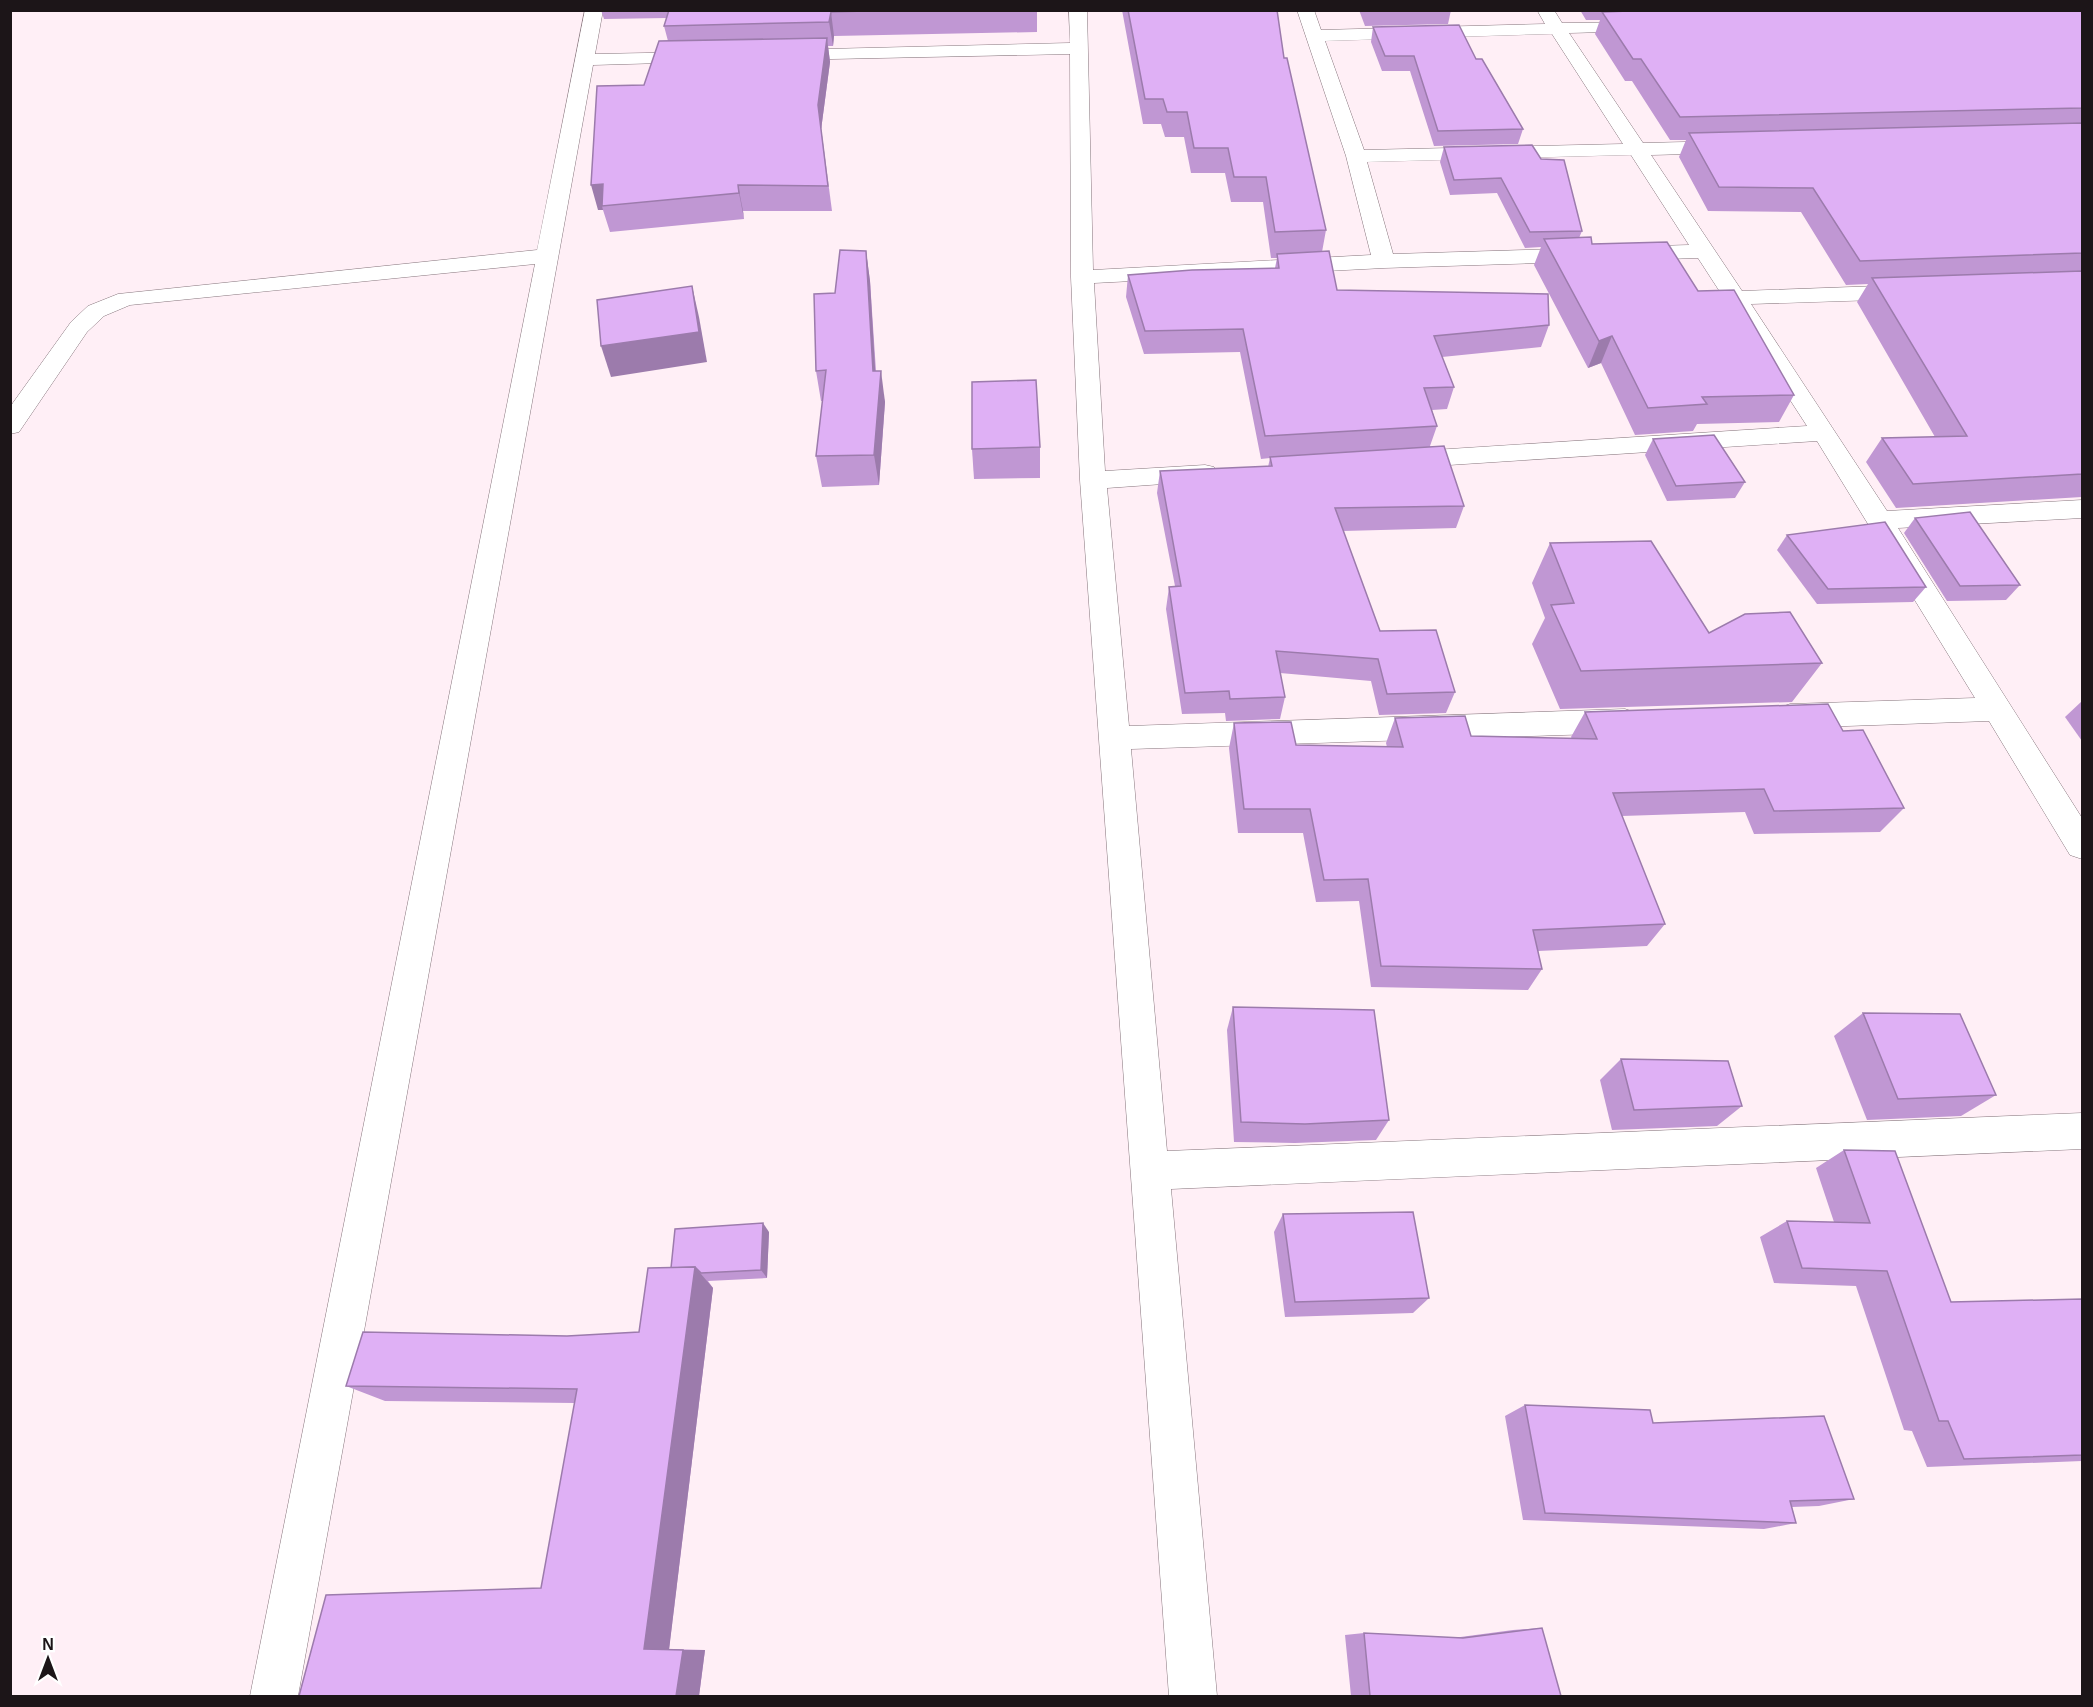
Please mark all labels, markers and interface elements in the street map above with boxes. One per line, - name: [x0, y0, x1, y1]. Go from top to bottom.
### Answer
- north arrow: [18, 1629, 78, 1689]
- text: N: [42, 1636, 54, 1653]

